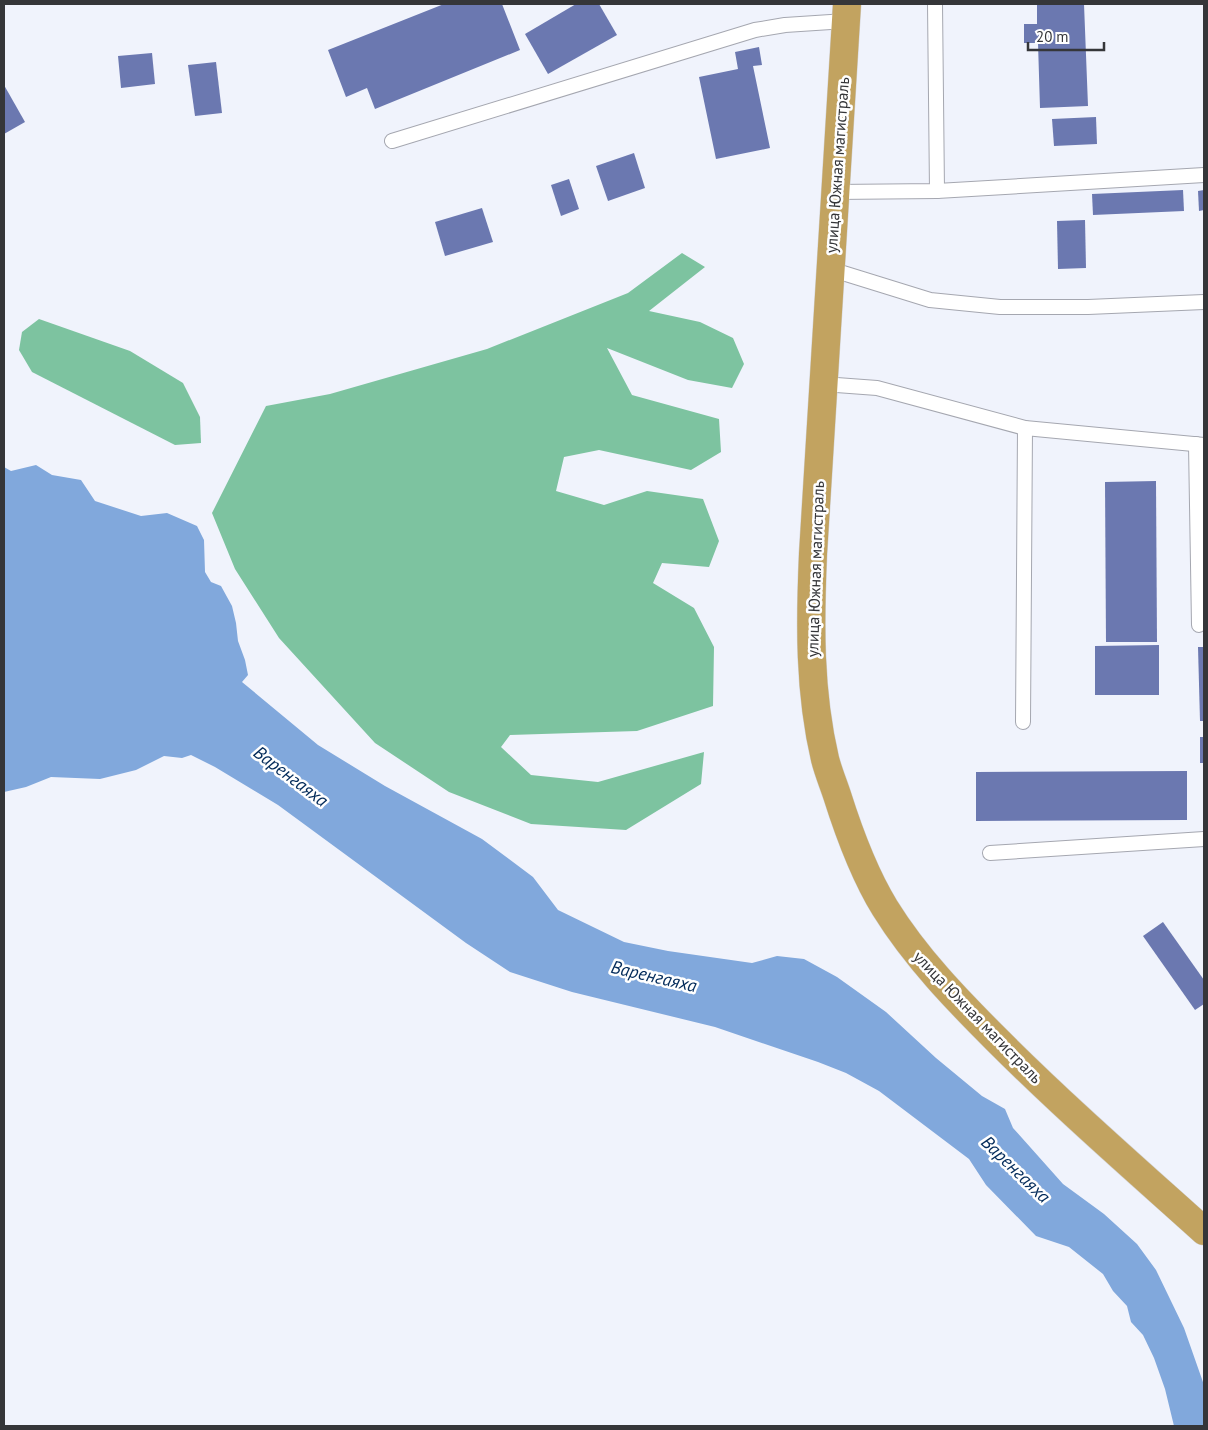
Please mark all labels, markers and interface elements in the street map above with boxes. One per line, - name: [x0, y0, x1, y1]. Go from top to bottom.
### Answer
- scale bar: [1028, 20, 1104, 52]
- text: 20 m: [1036, 27, 1069, 46]
- street label: улица Южная магистраль: [821, 76, 853, 254]
- street label: улица Южная магистраль: [802, 480, 828, 658]
- water label: Варенгаяха: [249, 741, 333, 812]
- street label: улица Южная магистраль: [909, 947, 1047, 1087]
- water label: Варенгаяха: [609, 955, 699, 997]
- water label: Варенгаяха: [977, 1130, 1056, 1208]

